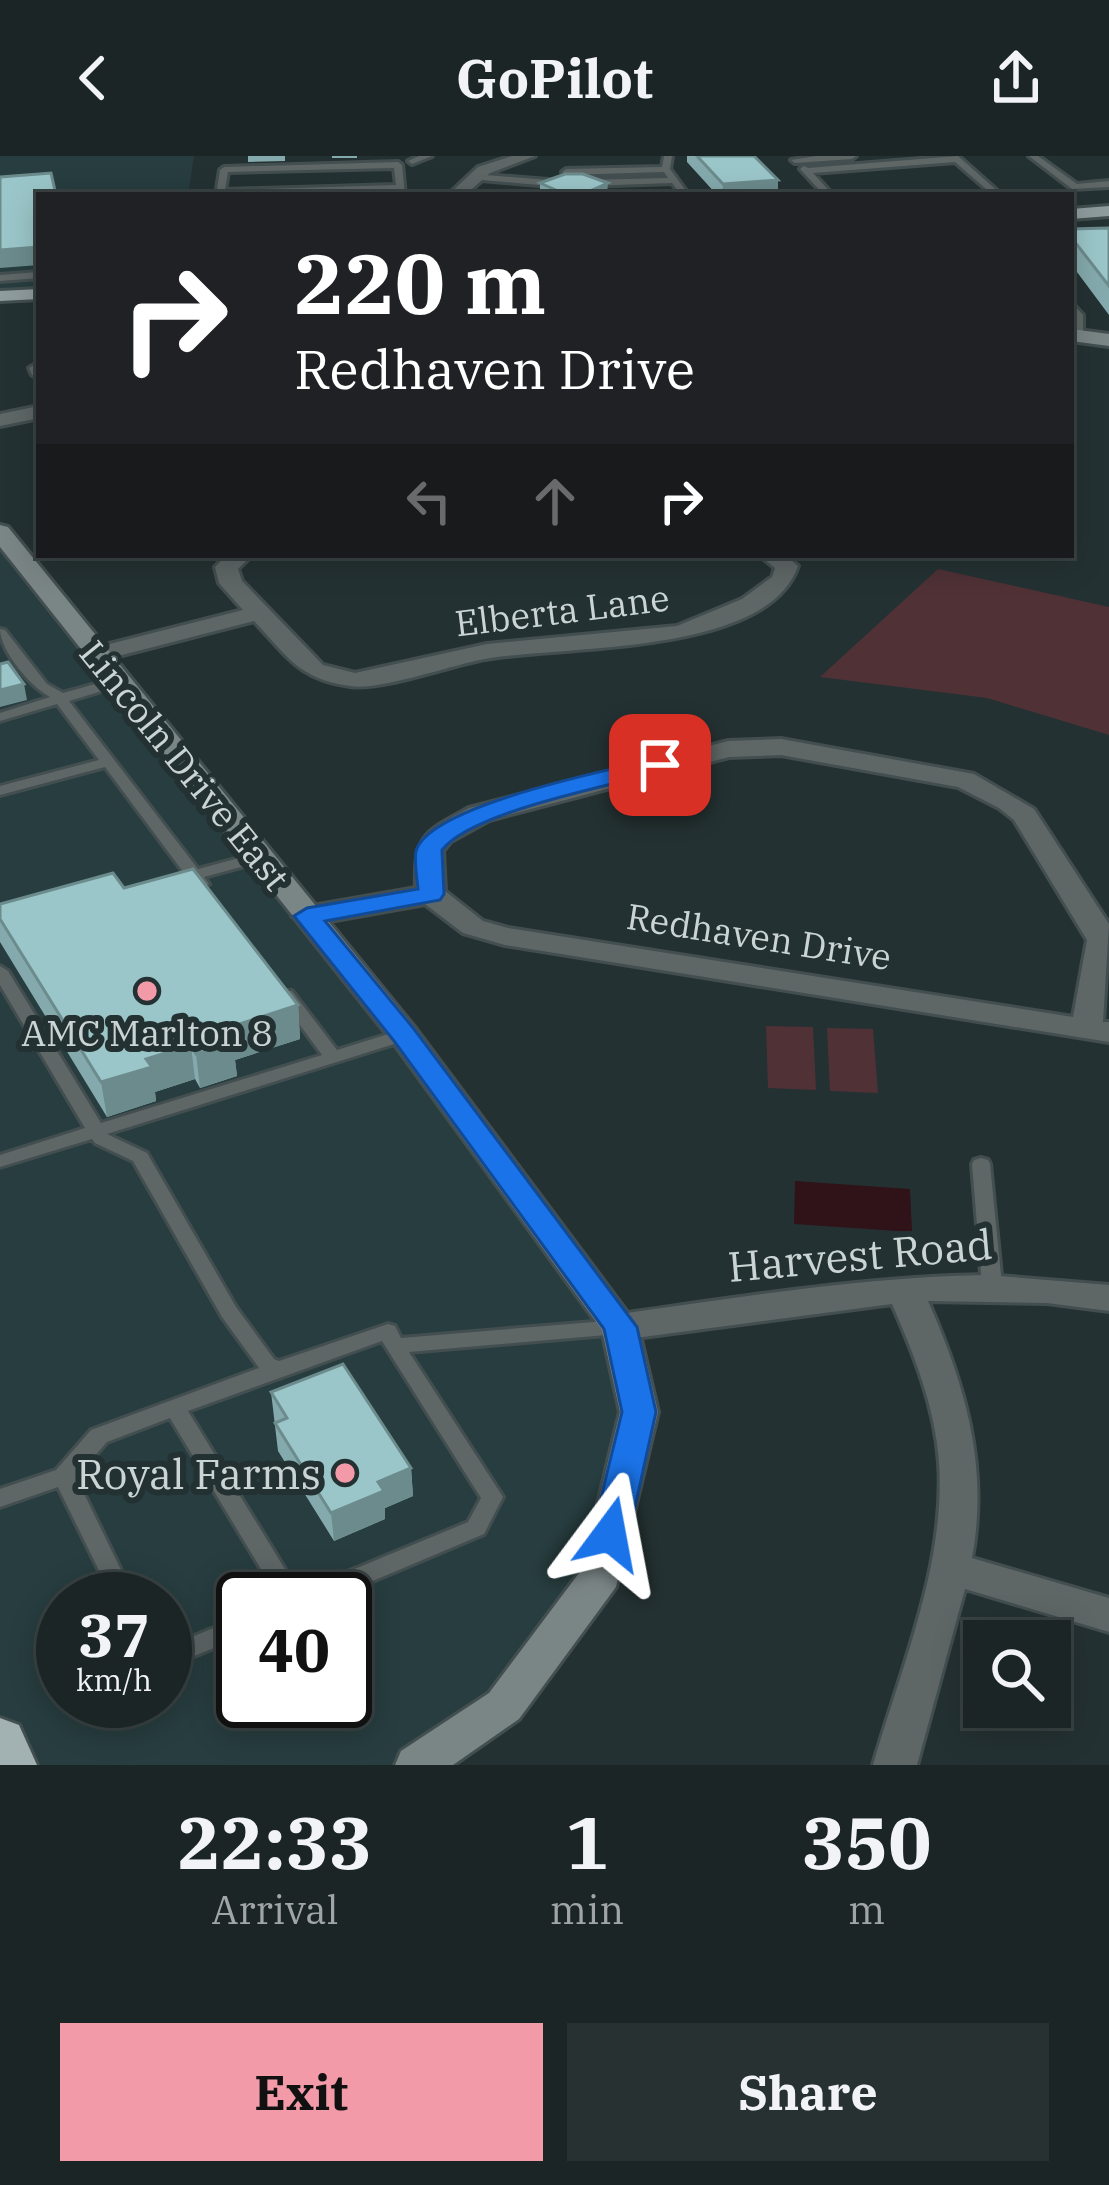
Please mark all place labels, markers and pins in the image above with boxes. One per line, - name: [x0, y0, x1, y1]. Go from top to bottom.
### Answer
- pin: [609, 714, 711, 816]
- marker: AMC Marlton 8: [134, 978, 160, 1004]
- place label: AMC Marlton 8: [21, 1009, 273, 1056]
- place label: Royal Farms: [76, 1446, 321, 1501]
- marker: Royal Farms: [332, 1460, 358, 1486]

